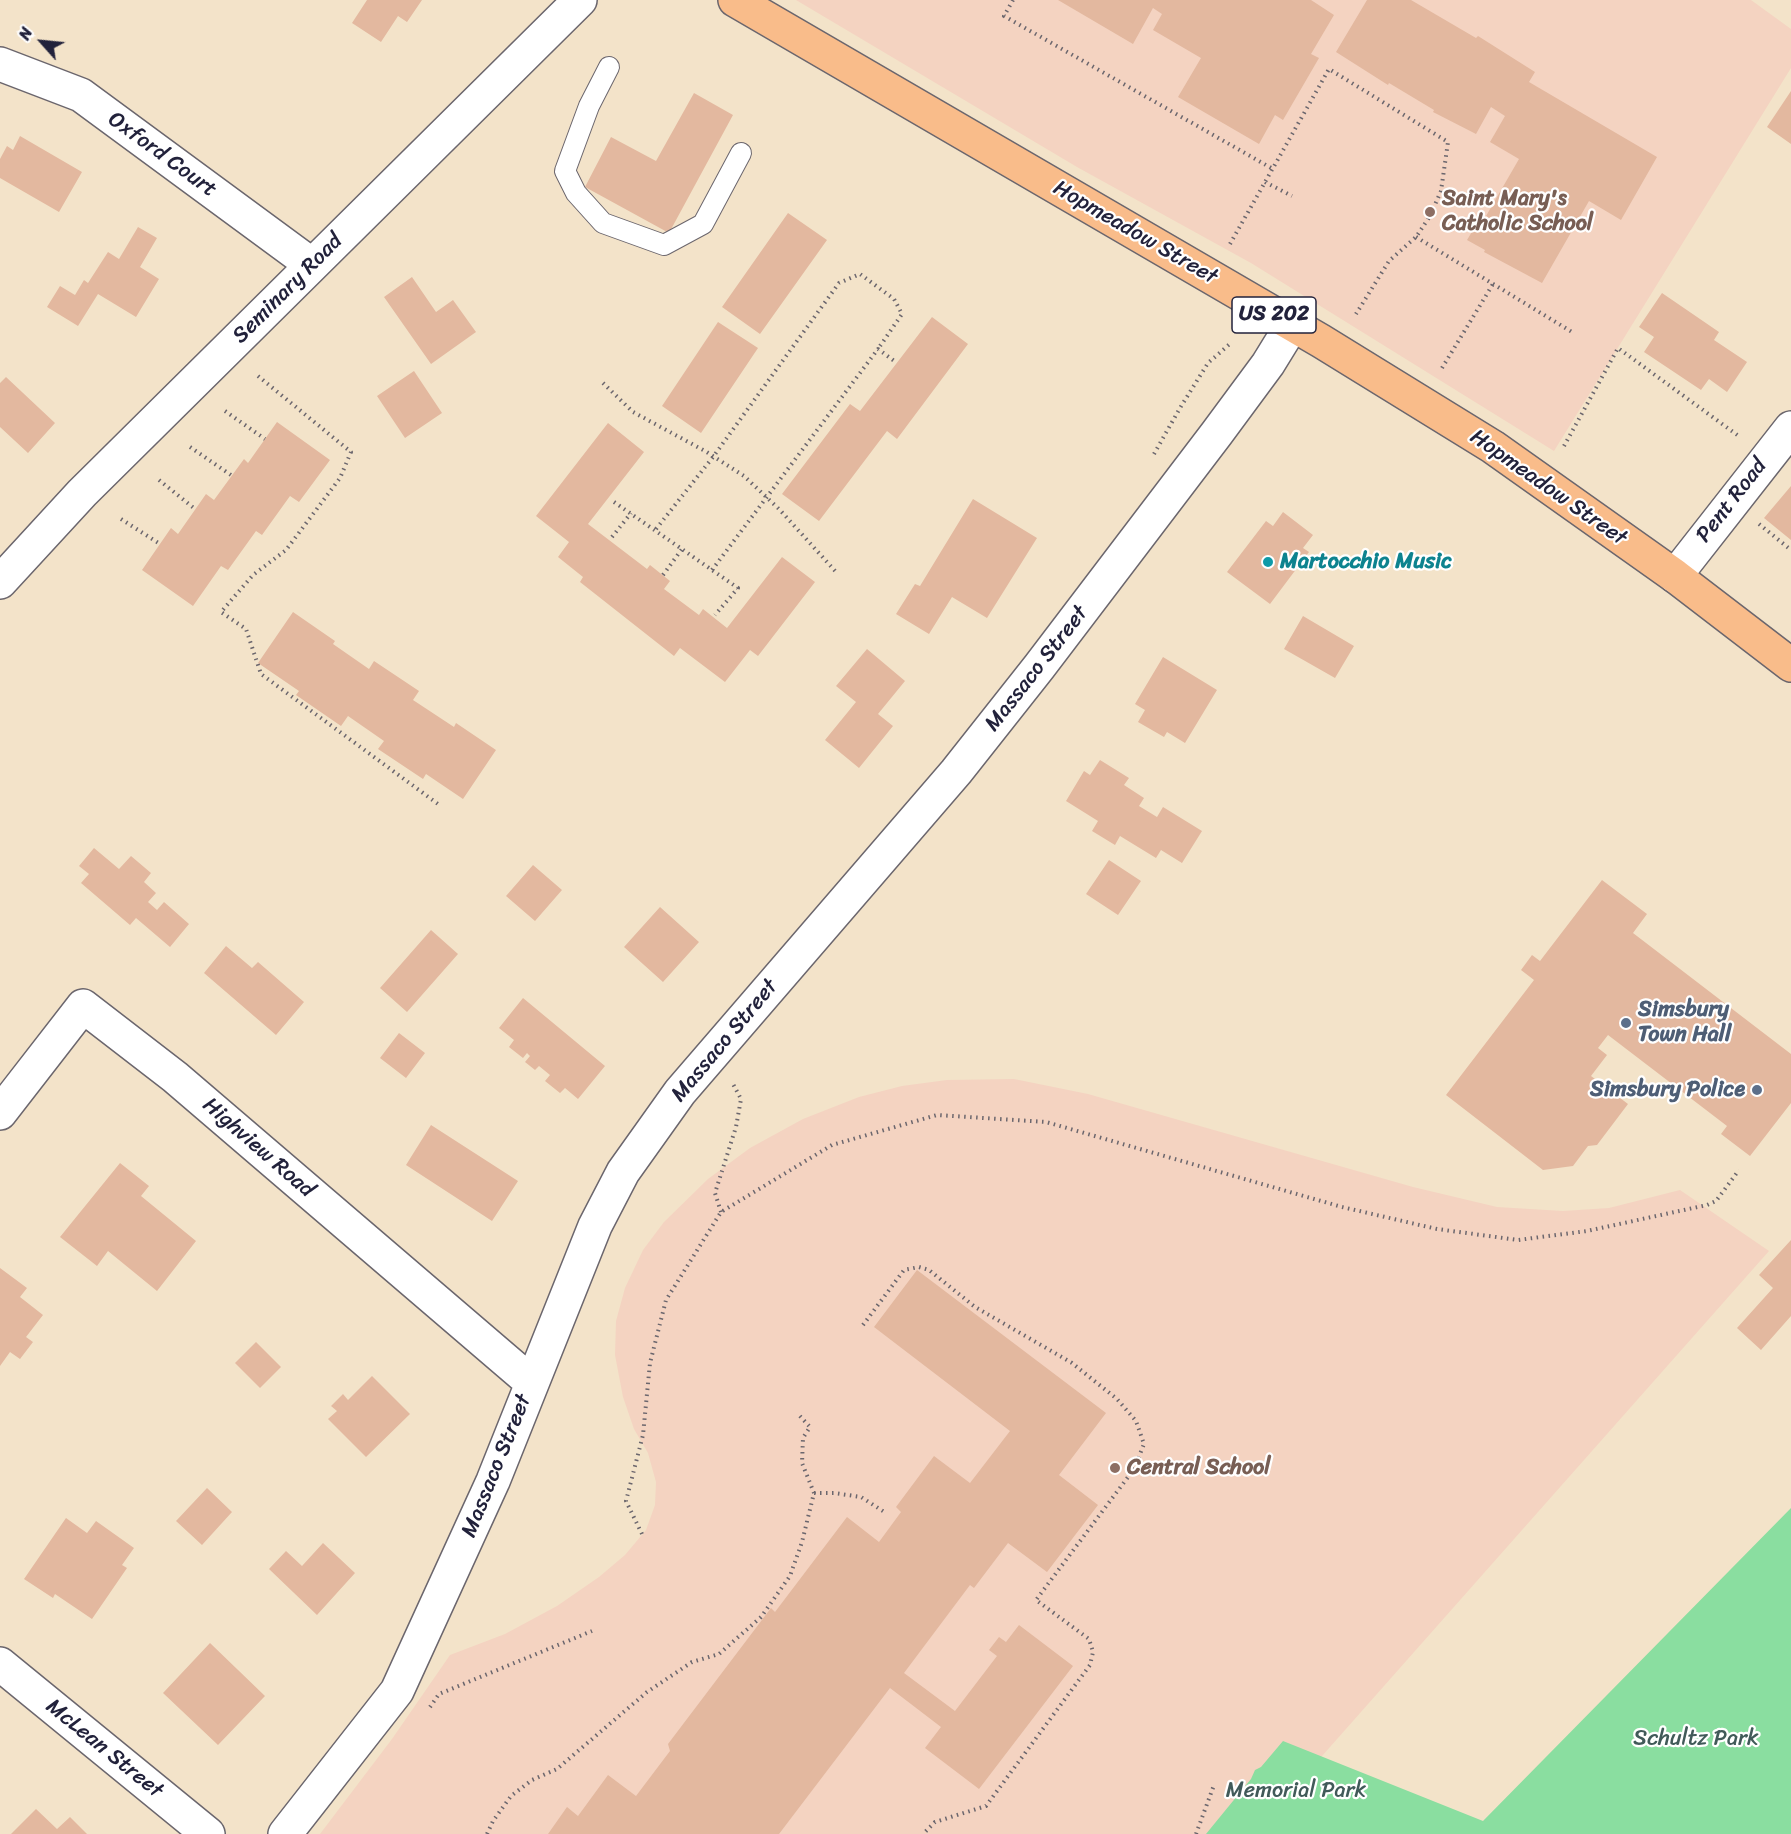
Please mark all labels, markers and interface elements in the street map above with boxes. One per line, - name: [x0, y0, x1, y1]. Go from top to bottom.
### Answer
- north arrow: [12, 12, 72, 72]
- text: N: [10, 22, 41, 45]
- street label: Oxford Court: [103, 107, 221, 203]
- street label: Hopmeadow Street: [1048, 175, 1222, 291]
- place label: Saint Mary's Catholic School: [1442, 186, 1593, 237]
- marker: Saint Mary's Catholic School: [1423, 205, 1437, 219]
- street label: Seminary Road: [228, 229, 348, 349]
- road number: US 202: [1232, 297, 1316, 333]
- street label: Hopmeadow Street: [1465, 424, 1631, 552]
- street label: Pent Road: [1691, 454, 1773, 548]
- place label: Martocchio Music: [1280, 549, 1452, 575]
- marker: Martocchio Music: [1261, 555, 1275, 569]
- street label: Massaco Street: [980, 601, 1094, 737]
- street label: Massaco Street: [666, 974, 784, 1108]
- place label: Simsbury Town Hall: [1638, 997, 1731, 1048]
- marker: Simsbury Town Hall: [1619, 1016, 1633, 1030]
- place label: Simsbury Police: [1590, 1077, 1745, 1103]
- marker: Simsbury Police: [1750, 1083, 1764, 1097]
- street label: Highview Road: [197, 1092, 319, 1204]
- street label: Massaco Street: [456, 1391, 538, 1541]
- place label: Central School: [1127, 1455, 1271, 1481]
- marker: Central School: [1108, 1461, 1122, 1475]
- street label: McLean Street: [40, 1694, 168, 1804]
- park label: Schultz Park: [1633, 1726, 1759, 1752]
- park label: Memorial Park: [1226, 1778, 1366, 1804]

